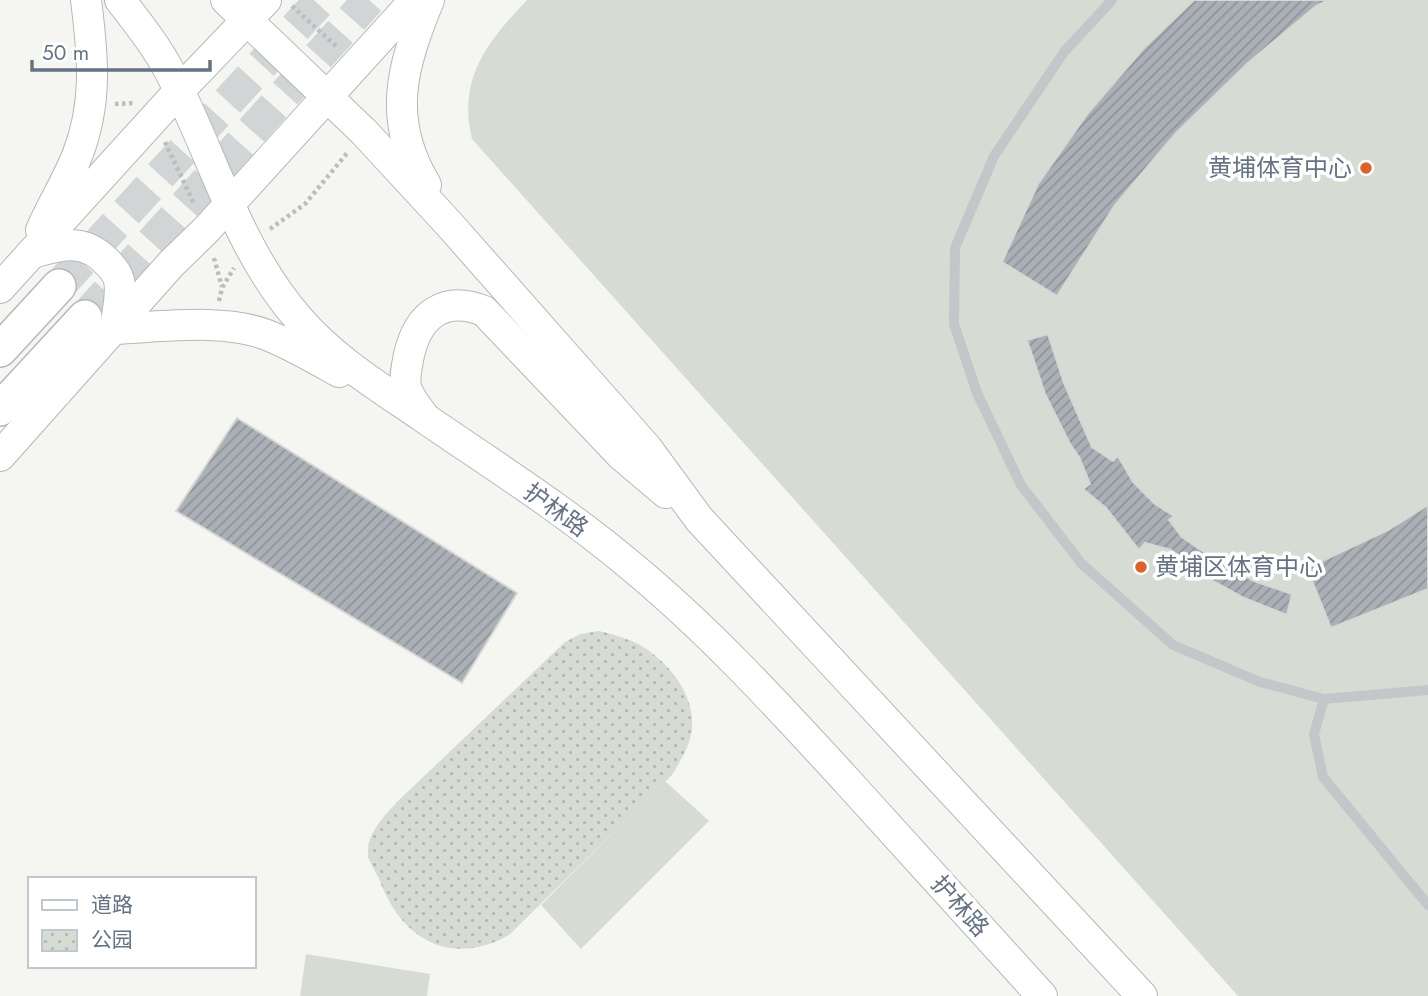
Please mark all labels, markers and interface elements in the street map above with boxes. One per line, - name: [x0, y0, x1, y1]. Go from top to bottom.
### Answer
- scale bar: [32, 28, 210, 72]
- text: 50 m: [42, 38, 89, 68]
- place label: 黄埔体育中心: [1208, 150, 1352, 185]
- marker: 黄埔体育中心: [1358, 160, 1374, 176]
- street label: 护林路: [517, 474, 596, 545]
- place label: 黄埔区体育中心: [1155, 549, 1323, 584]
- marker: 黄埔区体育中心: [1133, 559, 1149, 575]
- street label: 护林路: [923, 867, 997, 944]
- legend: [28, 877, 256, 968]
- text: 道路: [91, 890, 133, 920]
- text: 公园: [91, 925, 133, 955]

